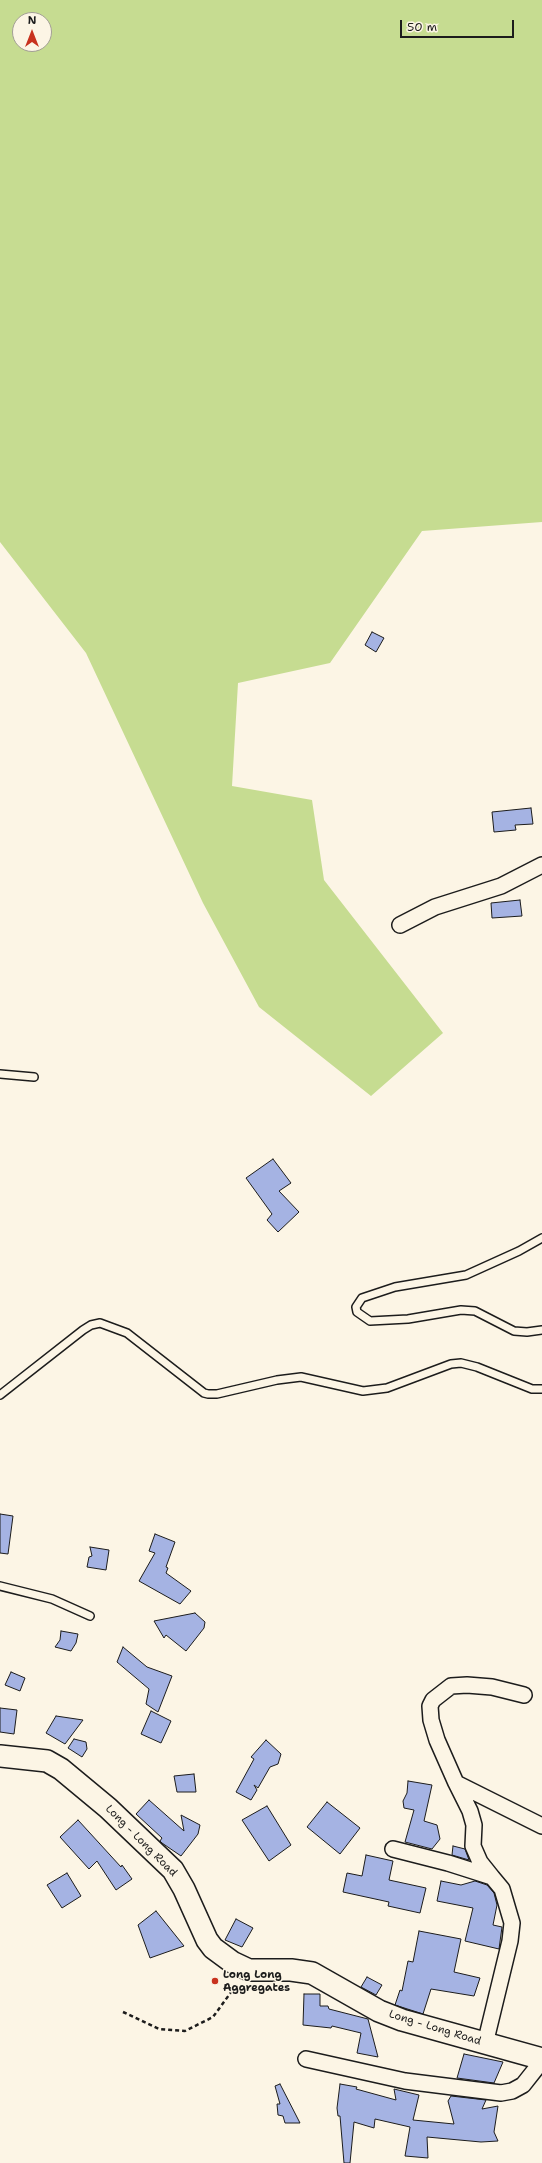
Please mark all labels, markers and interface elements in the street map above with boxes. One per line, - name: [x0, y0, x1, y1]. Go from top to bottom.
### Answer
- north arrow: [12, 12, 52, 52]
- scale bar: [402, 12, 516, 38]
- text: N: [28, 13, 36, 28]
- text: 50 m: [407, 19, 437, 35]
- street label: Long - Long Road: [102, 1802, 180, 1880]
- place label: Long Long Aggregates: [223, 1968, 290, 1994]
- marker: Long Long Aggregates: [210, 1976, 220, 1986]
- street label: Long - Long Road: [387, 2008, 483, 2048]

